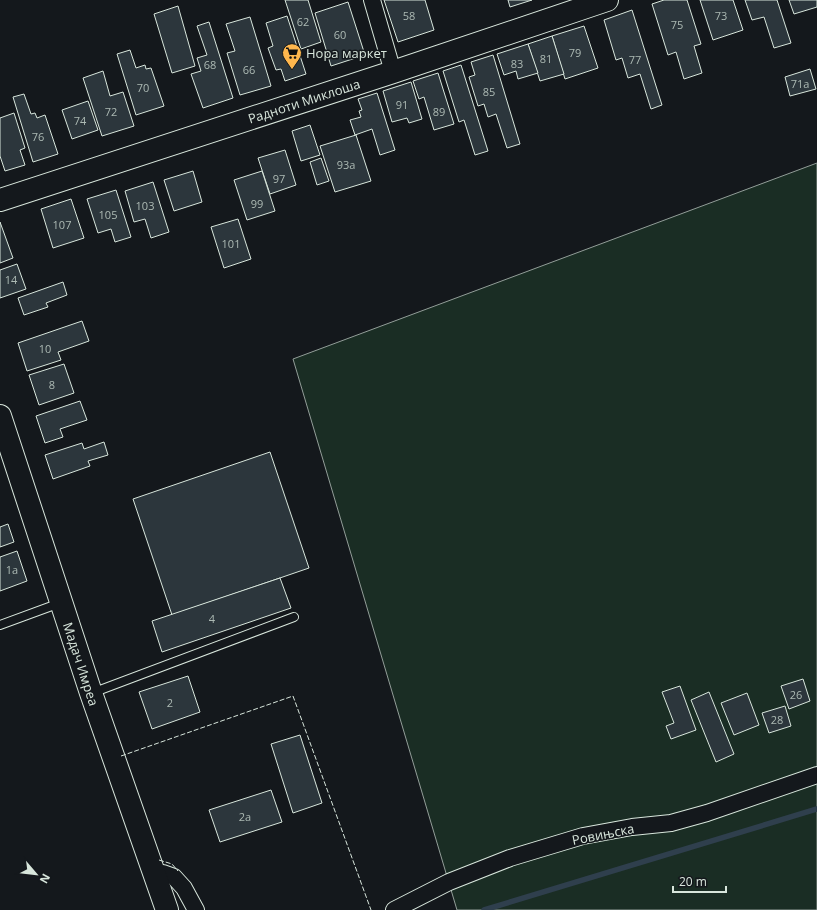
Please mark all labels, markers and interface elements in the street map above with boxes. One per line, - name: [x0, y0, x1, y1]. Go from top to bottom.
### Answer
- house number: 58: [403, 8, 415, 23]
- house number: 73: [715, 8, 727, 23]
- house number: 62: [297, 14, 309, 29]
- house number: 75: [671, 17, 683, 32]
- house number: 60: [334, 27, 346, 42]
- supermarket icon: Нора маркет: [281, 42, 303, 70]
- place label: Нора маркет: [306, 44, 387, 62]
- house number: 79: [569, 45, 581, 60]
- house number: 81: [540, 51, 552, 66]
- house number: 77: [629, 52, 641, 67]
- house number: 83: [511, 56, 523, 71]
- house number: 68: [204, 57, 216, 72]
- house number: 66: [243, 62, 255, 77]
- street label: Радноти Миклоша: [246, 74, 362, 128]
- house number: 71a: [791, 76, 809, 91]
- house number: 70: [137, 80, 149, 95]
- house number: 85: [483, 84, 495, 99]
- house number: 91: [396, 97, 408, 112]
- house number: 72: [105, 104, 117, 119]
- house number: 89: [433, 104, 445, 119]
- house number: 74: [74, 113, 87, 128]
- house number: 76: [32, 129, 44, 144]
- house number: 93a: [337, 157, 355, 172]
- house number: 97: [273, 171, 285, 186]
- house number: 99: [251, 196, 263, 211]
- house number: 103: [136, 198, 154, 213]
- house number: 105: [99, 207, 117, 222]
- house number: 107: [53, 217, 71, 232]
- house number: 101: [222, 236, 240, 251]
- house number: 14: [5, 272, 18, 287]
- house number: 10: [39, 341, 51, 356]
- house number: 8: [49, 377, 55, 392]
- house number: 1a: [6, 562, 18, 577]
- house number: 4: [209, 611, 216, 626]
- street label: Мадач Имреа: [59, 620, 103, 708]
- house number: 26: [790, 687, 802, 702]
- house number: 2: [167, 695, 173, 710]
- house number: 28: [771, 712, 783, 727]
- house number: 2a: [239, 809, 251, 824]
- street label: Ровињска: [570, 819, 636, 849]
- north arrow: [16, 854, 56, 894]
- scale bar: [673, 868, 726, 894]
- text: N: [37, 871, 54, 886]
- text: 20 m: [679, 873, 707, 890]

